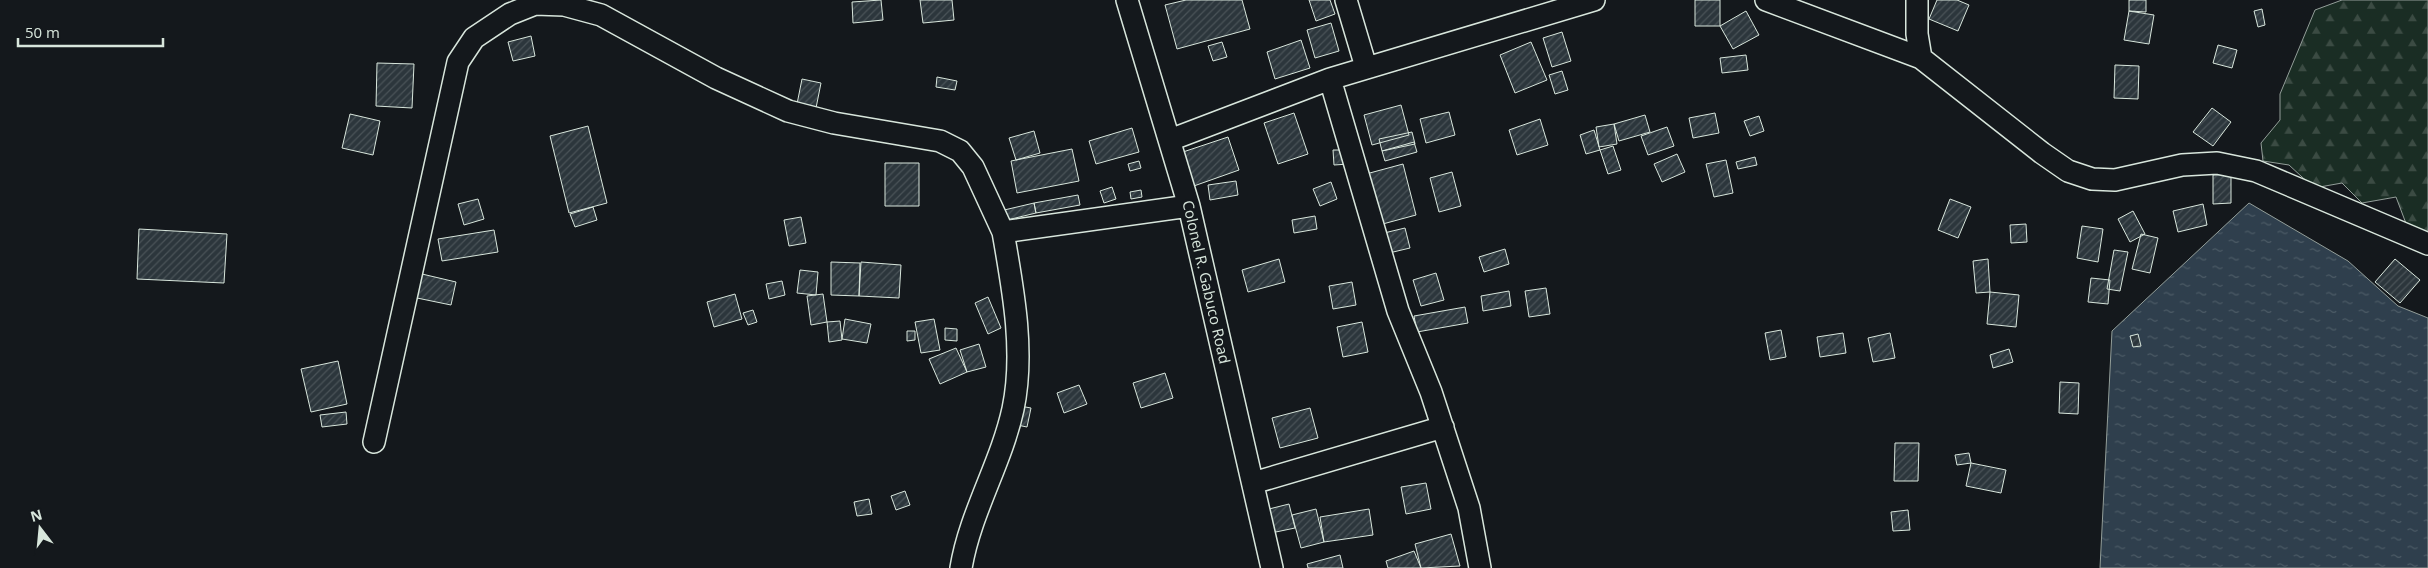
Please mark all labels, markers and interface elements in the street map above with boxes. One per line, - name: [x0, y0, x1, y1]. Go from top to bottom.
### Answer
- scale bar: [18, 15, 162, 47]
- text: 50 m: [25, 22, 60, 42]
- street label: Colonel R. Gabuco Road: [1178, 198, 1236, 365]
- north arrow: [15, 503, 65, 553]
- text: N: [28, 504, 44, 526]

